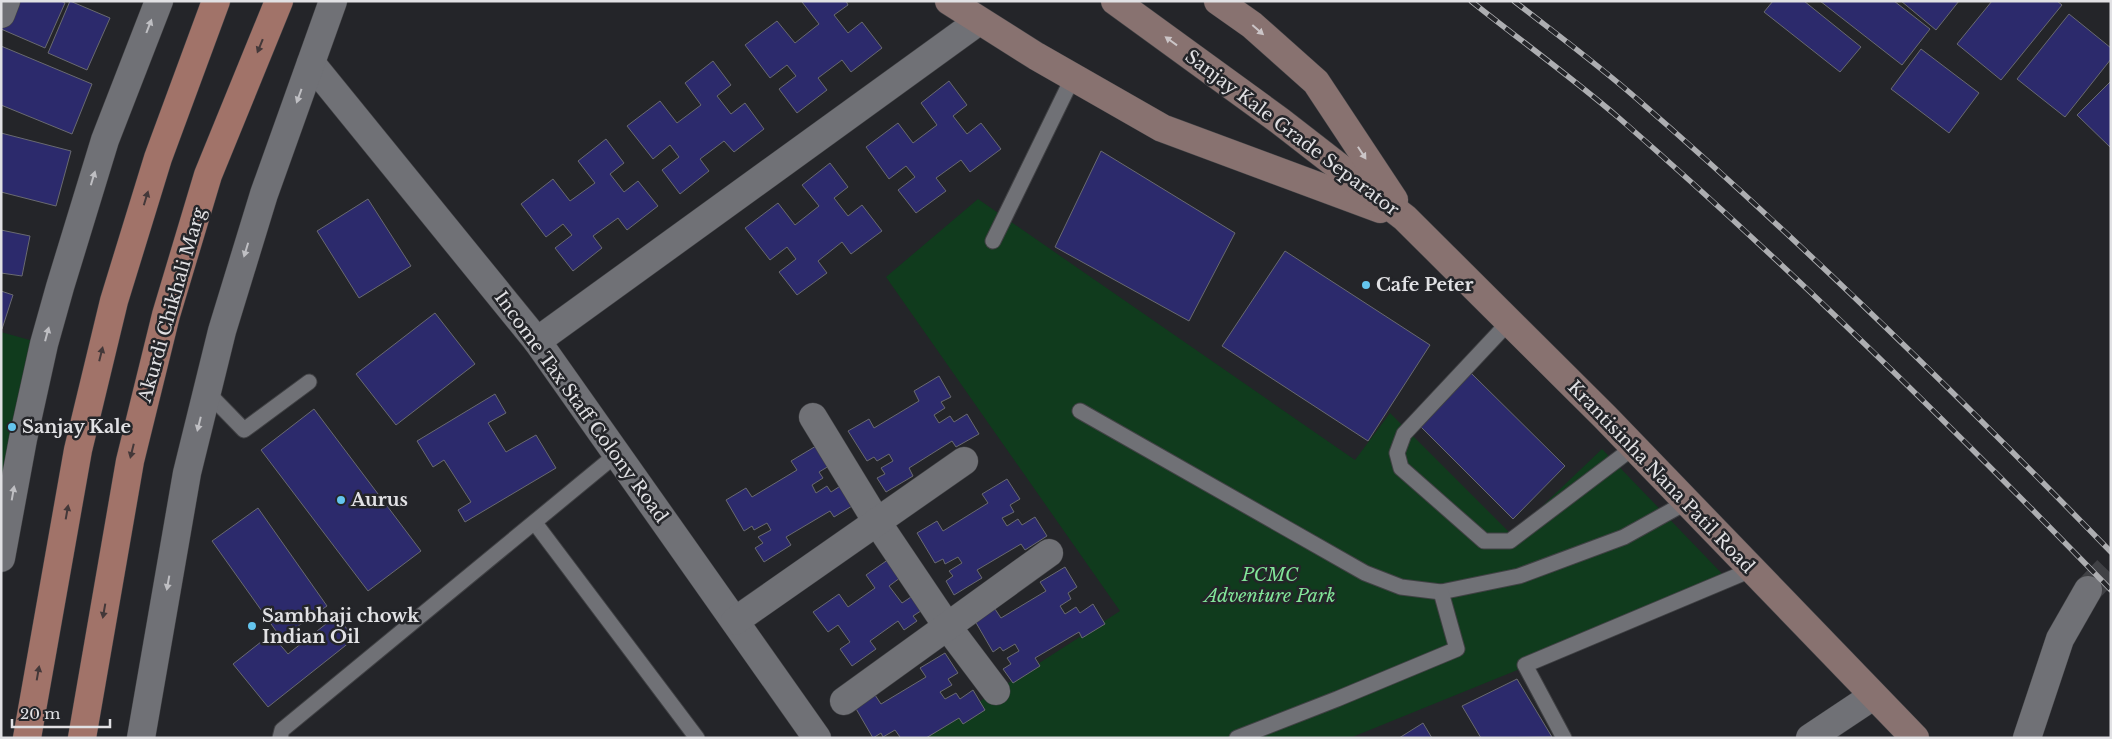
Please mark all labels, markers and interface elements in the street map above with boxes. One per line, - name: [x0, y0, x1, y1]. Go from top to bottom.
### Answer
- one-way arrow: [146, 18, 154, 33]
- one-way arrow: [1251, 25, 1264, 36]
- one-way arrow: [1164, 36, 1178, 46]
- one-way arrow: [256, 39, 264, 54]
- street label: Sanjay Kale Grade Separator: [1181, 45, 1404, 221]
- one-way arrow: [295, 89, 302, 104]
- one-way arrow: [1358, 146, 1367, 159]
- one-way arrow: [90, 170, 98, 185]
- one-way arrow: [142, 190, 150, 205]
- street label: Akurdi Chikhali Marg: [133, 205, 210, 406]
- one-way arrow: [242, 243, 250, 258]
- place label: Cafe Peter: [1376, 274, 1474, 296]
- marker: Cafe Peter: [1360, 279, 1372, 291]
- street label: Income Tax Staff Colony Road: [490, 287, 672, 527]
- one-way arrow: [44, 326, 52, 341]
- one-way arrow: [98, 346, 106, 361]
- street label: Krantisinha Nana Patil Road: [1563, 376, 1759, 578]
- place label: Sanjay Kale: [22, 416, 131, 438]
- one-way arrow: [195, 416, 203, 431]
- marker: Sanjay Kale: [6, 421, 18, 433]
- one-way arrow: [128, 443, 136, 458]
- one-way arrow: [9, 485, 17, 500]
- place label: Aurus: [350, 489, 408, 511]
- marker: Aurus: [335, 494, 347, 506]
- one-way arrow: [63, 504, 71, 520]
- park label: PCMC Adventure Park: [1202, 564, 1336, 607]
- one-way arrow: [163, 576, 171, 592]
- one-way arrow: [100, 603, 108, 619]
- place label: Sambhaji chowk Indian Oil: [262, 605, 420, 648]
- marker: Sambhaji chowk Indian Oil: [246, 620, 258, 632]
- one-way arrow: [35, 664, 43, 680]
- scale bar: [12, 696, 110, 728]
- text: 20 m: [20, 704, 60, 723]

